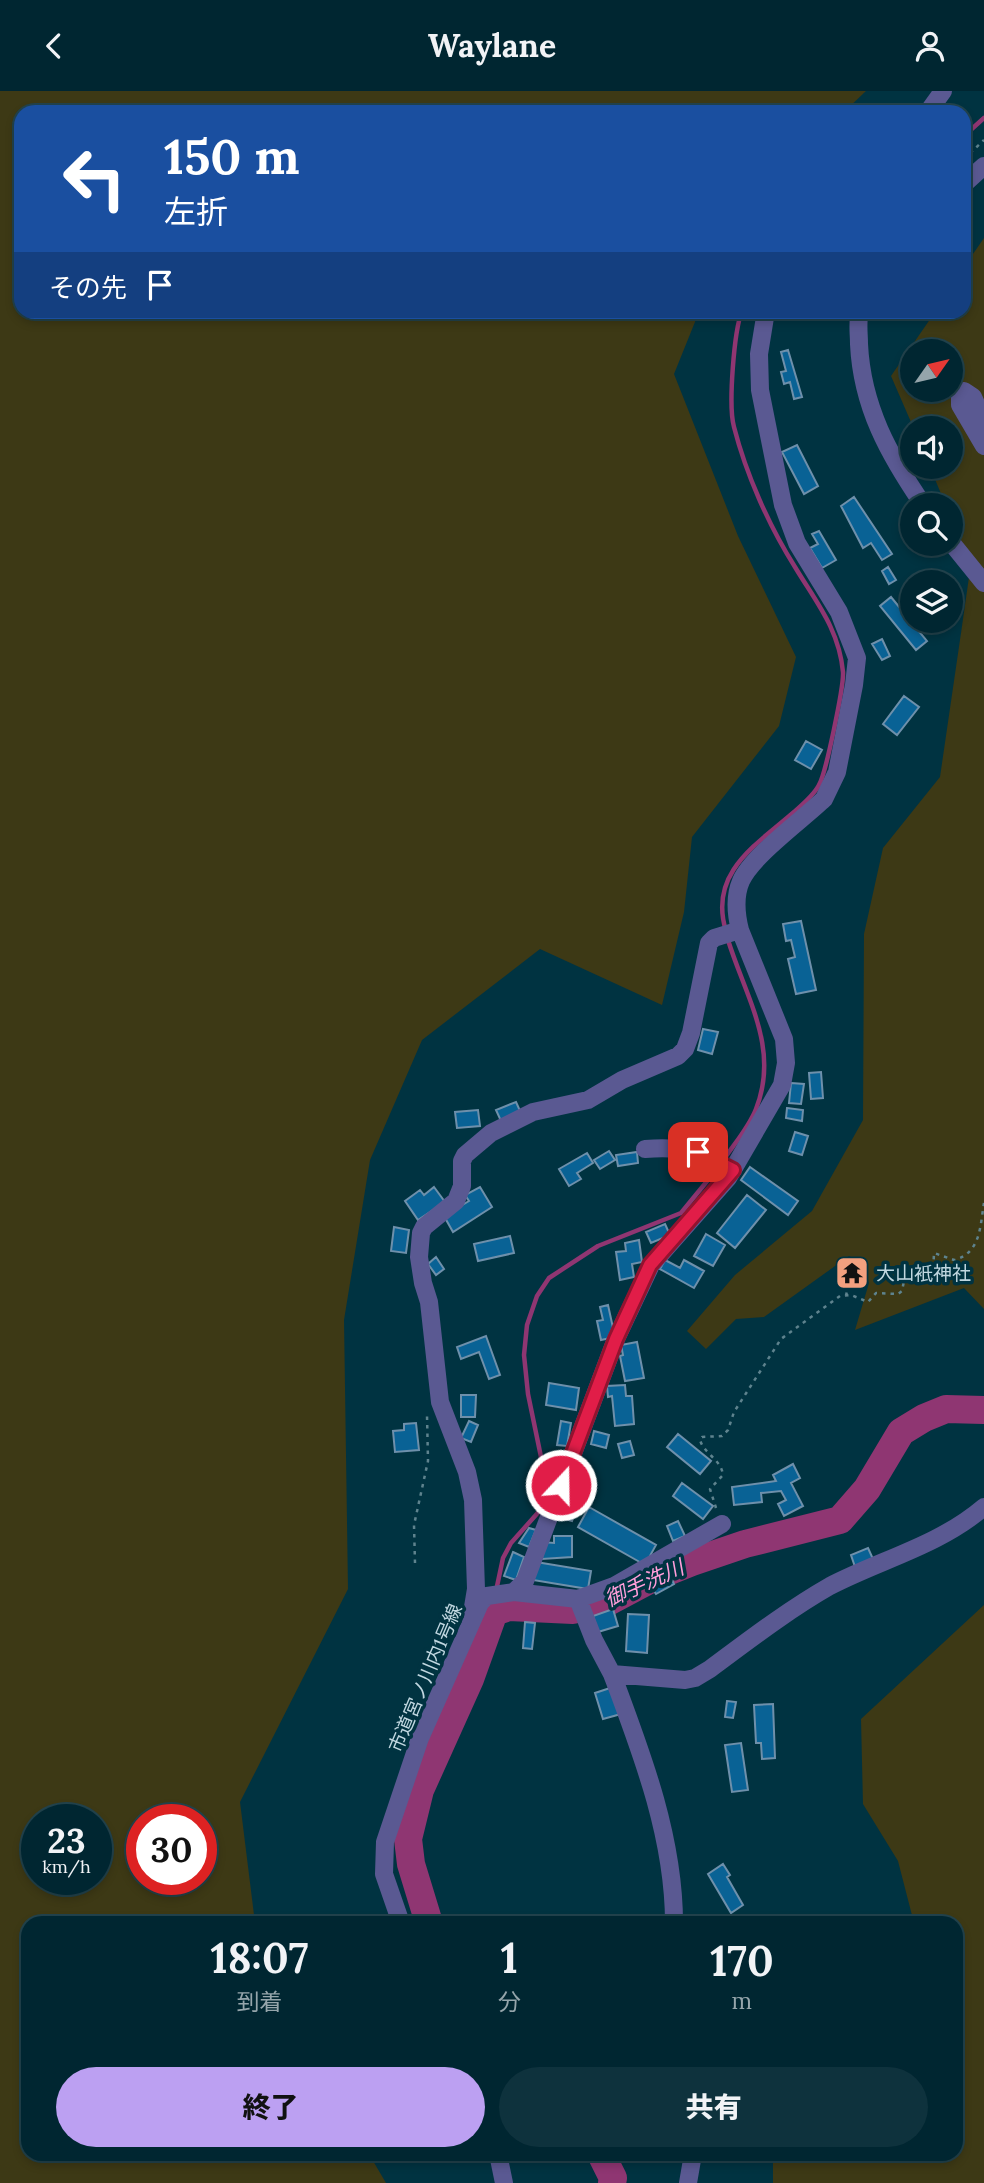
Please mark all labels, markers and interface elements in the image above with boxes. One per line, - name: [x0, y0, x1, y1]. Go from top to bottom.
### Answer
- text: Waylane: [428, 25, 556, 66]
- icon: back: [35, 27, 73, 65]
- icon: person: [911, 27, 949, 65]
- text: 150 m: [164, 125, 300, 187]
- icon: left: [49, 133, 140, 224]
- text: 左折: [164, 191, 228, 232]
- icon: arrive: [141, 266, 179, 304]
- text: その先: [49, 271, 127, 304]
- north arrow: [900, 339, 962, 403]
- map controls: [900, 339, 963, 633]
- button: sound: [900, 416, 963, 479]
- button: search: [900, 493, 963, 556]
- button: layers: [900, 570, 963, 633]
- pin: [668, 1122, 728, 1182]
- icon: arrive: [679, 1133, 717, 1171]
- temple icon: 大山衹神社: [833, 1254, 871, 1292]
- place label: 大山衹神社: [876, 1261, 971, 1285]
- position arrow: [524, 1448, 598, 1522]
- water label: 御手洗川: [600, 1553, 690, 1612]
- street label: 市道宮ノ川内1号線: [383, 1600, 467, 1756]
- speed limit sign: 30: [126, 1804, 217, 1895]
- text: 23: [47, 1818, 86, 1863]
- text: km/h: [42, 1855, 91, 1878]
- text: 18:07: [210, 1931, 308, 1985]
- text: 1: [501, 1931, 518, 1985]
- text: 170: [710, 1934, 774, 1988]
- text: m: [732, 1986, 752, 2015]
- text: 到着: [236, 1987, 282, 2016]
- text: 分: [498, 1987, 521, 2016]
- button: 終了: [56, 2067, 485, 2147]
- button: 共有: [499, 2067, 928, 2147]

